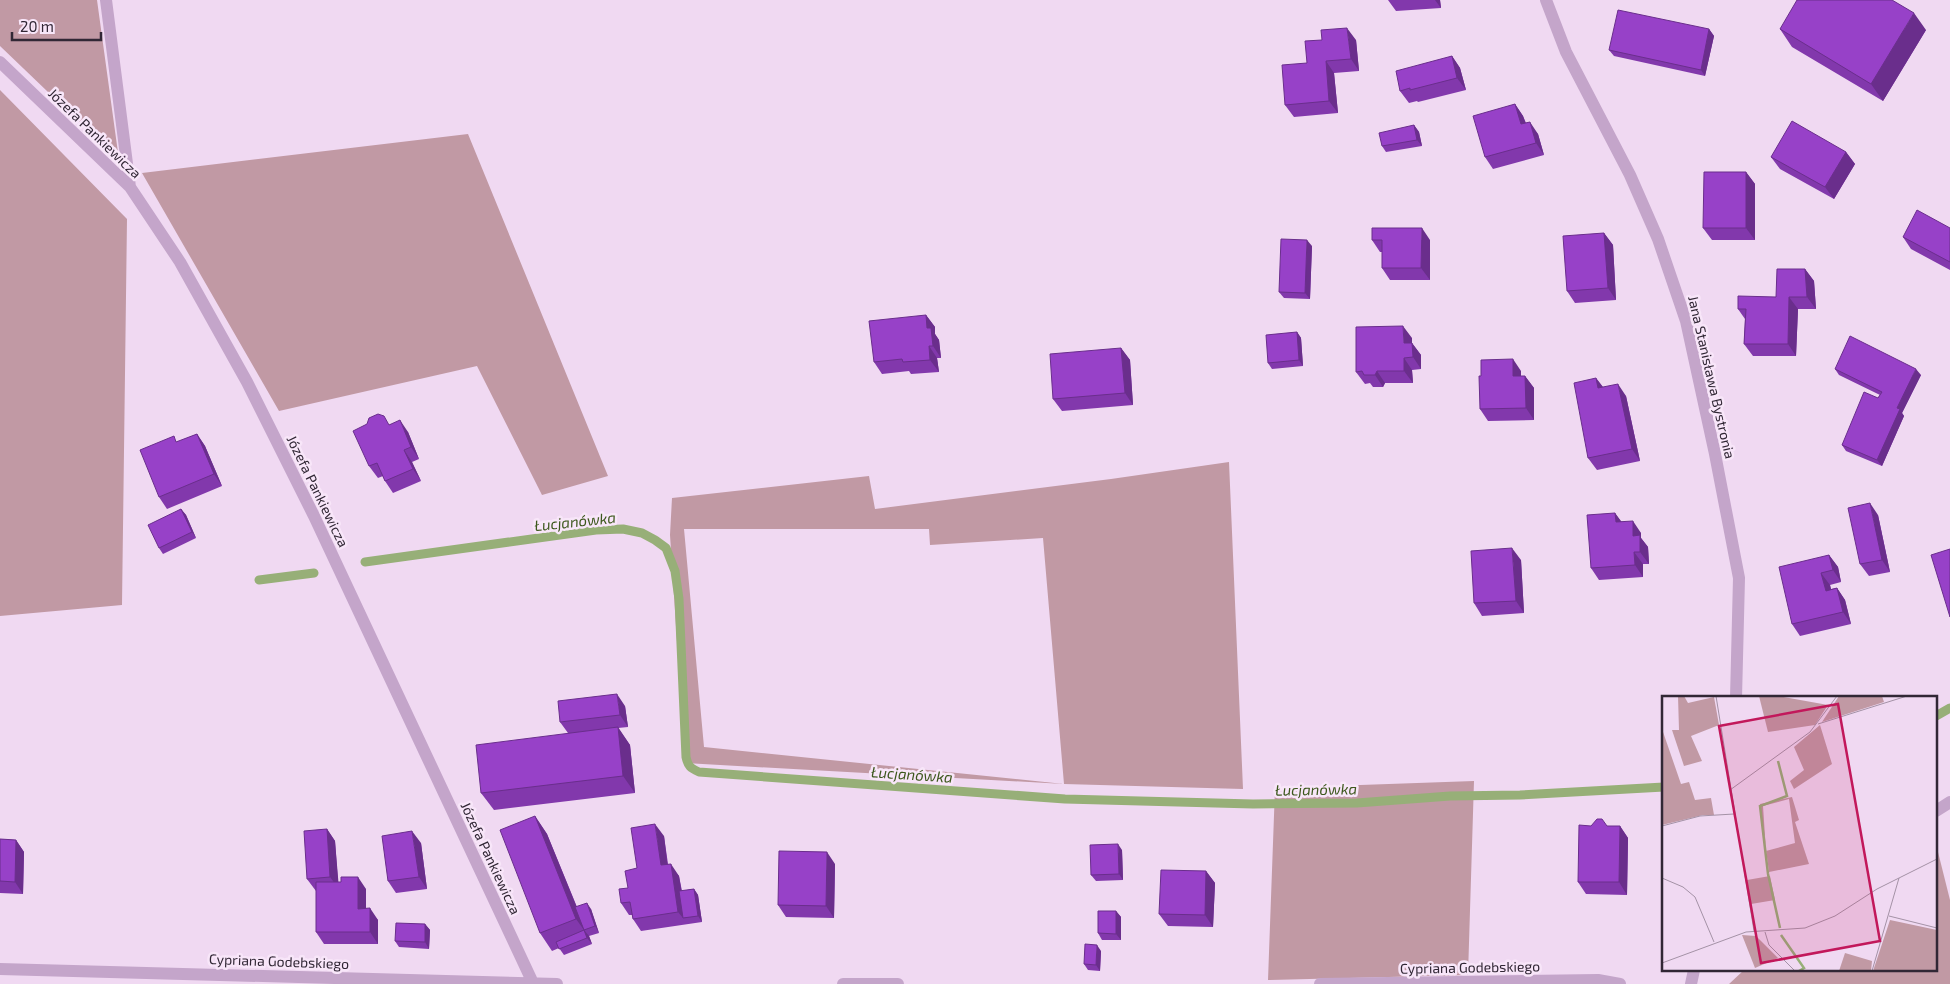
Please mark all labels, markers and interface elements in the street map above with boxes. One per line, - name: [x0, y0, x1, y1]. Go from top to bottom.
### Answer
- scale bar: [12, 10, 101, 42]
- text: 20 m: [20, 17, 54, 35]
- street label: Józefa Pankiewicza: [45, 84, 145, 182]
- street label: Jana Stanisława Bystronia: [1685, 294, 1739, 460]
- street label: Józefa Pankiewicza: [284, 432, 352, 550]
- water label: Łucjanówka: [533, 508, 617, 535]
- inset map: [1662, 696, 1938, 972]
- water label: Łucjanówka: [870, 762, 953, 787]
- water label: Łucjanówka: [1275, 779, 1357, 800]
- street label: Józefa Pankiewicza: [457, 799, 525, 917]
- street label: Cypriana Godebskiego: [209, 950, 349, 972]
- street label: Cypriana Godebskiego: [1400, 957, 1540, 977]

